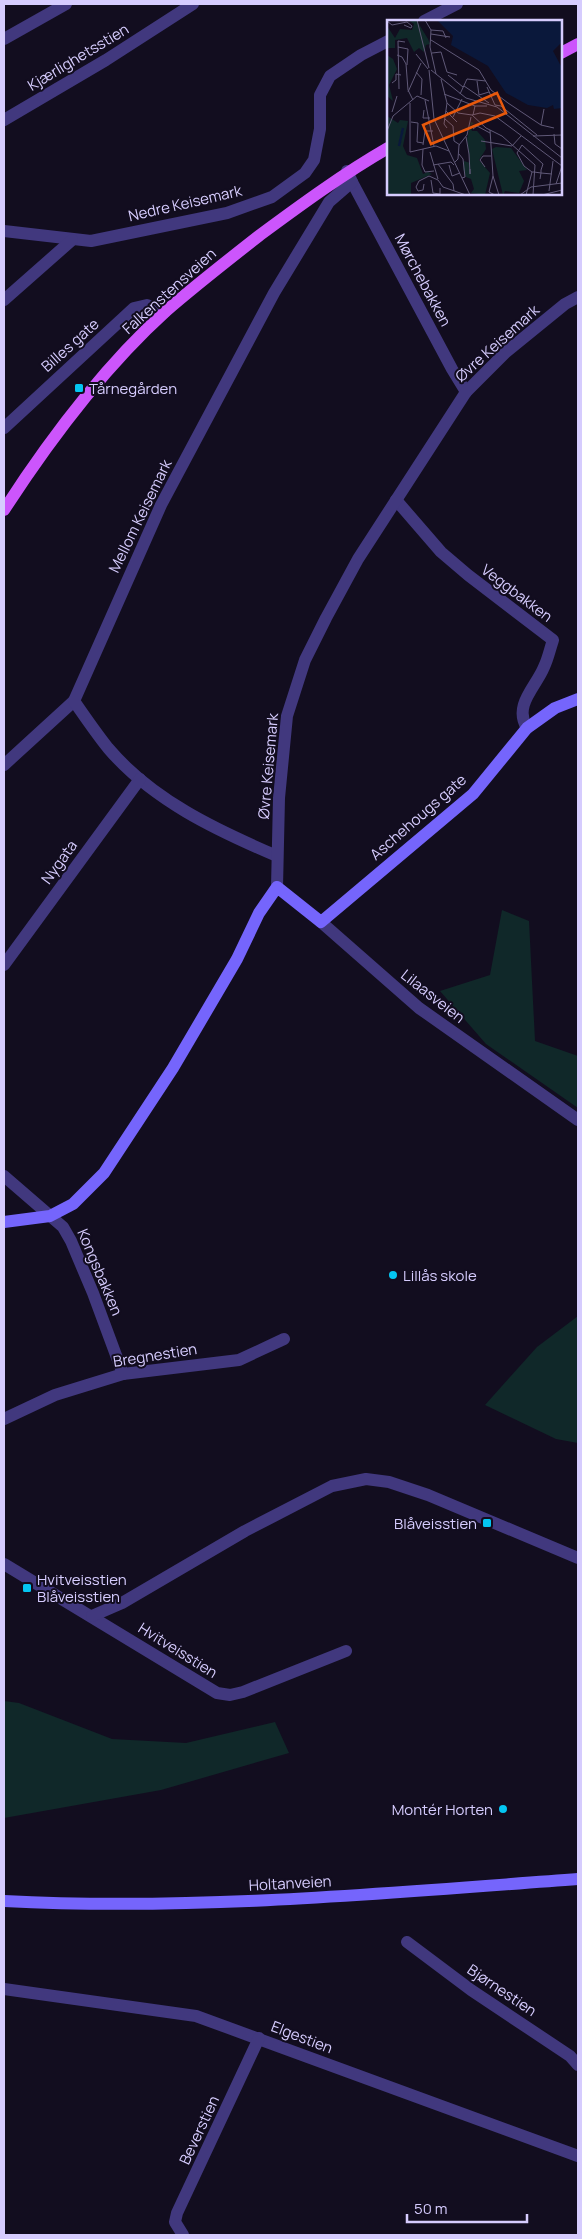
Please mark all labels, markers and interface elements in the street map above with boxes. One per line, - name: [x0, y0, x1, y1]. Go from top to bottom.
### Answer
- street label: Kjærlighetsstien: [24, 18, 133, 95]
- inset map: [387, 20, 562, 195]
- street label: Nedre Keisemark: [126, 180, 244, 226]
- street label: Mørchebakken: [390, 230, 456, 330]
- street label: Falkenstensveien: [118, 243, 220, 339]
- street label: Øvre Keisemark: [450, 299, 544, 386]
- street label: Billes gate: [37, 313, 104, 377]
- place label: Tårnegården: [89, 378, 177, 399]
- marker: Tårnegården: [73, 382, 85, 394]
- street label: Mellom Keisemark: [103, 455, 177, 576]
- street label: Veggbakken: [477, 559, 557, 627]
- street label: Øvre Keisemark: [253, 712, 283, 820]
- street label: Aschehougs gate: [365, 769, 471, 865]
- street label: Nygata: [36, 836, 82, 888]
- street label: Lilaasveien: [397, 964, 469, 1028]
- street label: Kongsbakken: [72, 1225, 128, 1319]
- place label: Lillås skole: [403, 1265, 477, 1286]
- marker: Lillås skole: [387, 1269, 399, 1281]
- street label: Bregnestien: [112, 1338, 198, 1372]
- place label: Blåveisstien: [394, 1513, 477, 1534]
- marker: Blåveisstien: [481, 1517, 493, 1529]
- place label: Hvitveisstien Blåveisstien: [37, 1569, 127, 1607]
- marker: Hvitveisstien Blåveisstien: [21, 1582, 33, 1594]
- street label: Hvitveisstien: [134, 1617, 222, 1683]
- place label: Montér Horten: [392, 1799, 493, 1820]
- marker: Montér Horten: [497, 1803, 509, 1815]
- street label: Holtanveien: [248, 1870, 332, 1896]
- street label: Bjørnestien: [463, 1959, 541, 2021]
- street label: Elgestien: [268, 2016, 336, 2058]
- street label: Beverstien: [174, 2092, 224, 2168]
- scale bar: [407, 2192, 527, 2224]
- text: 50 m: [414, 2198, 448, 2219]

